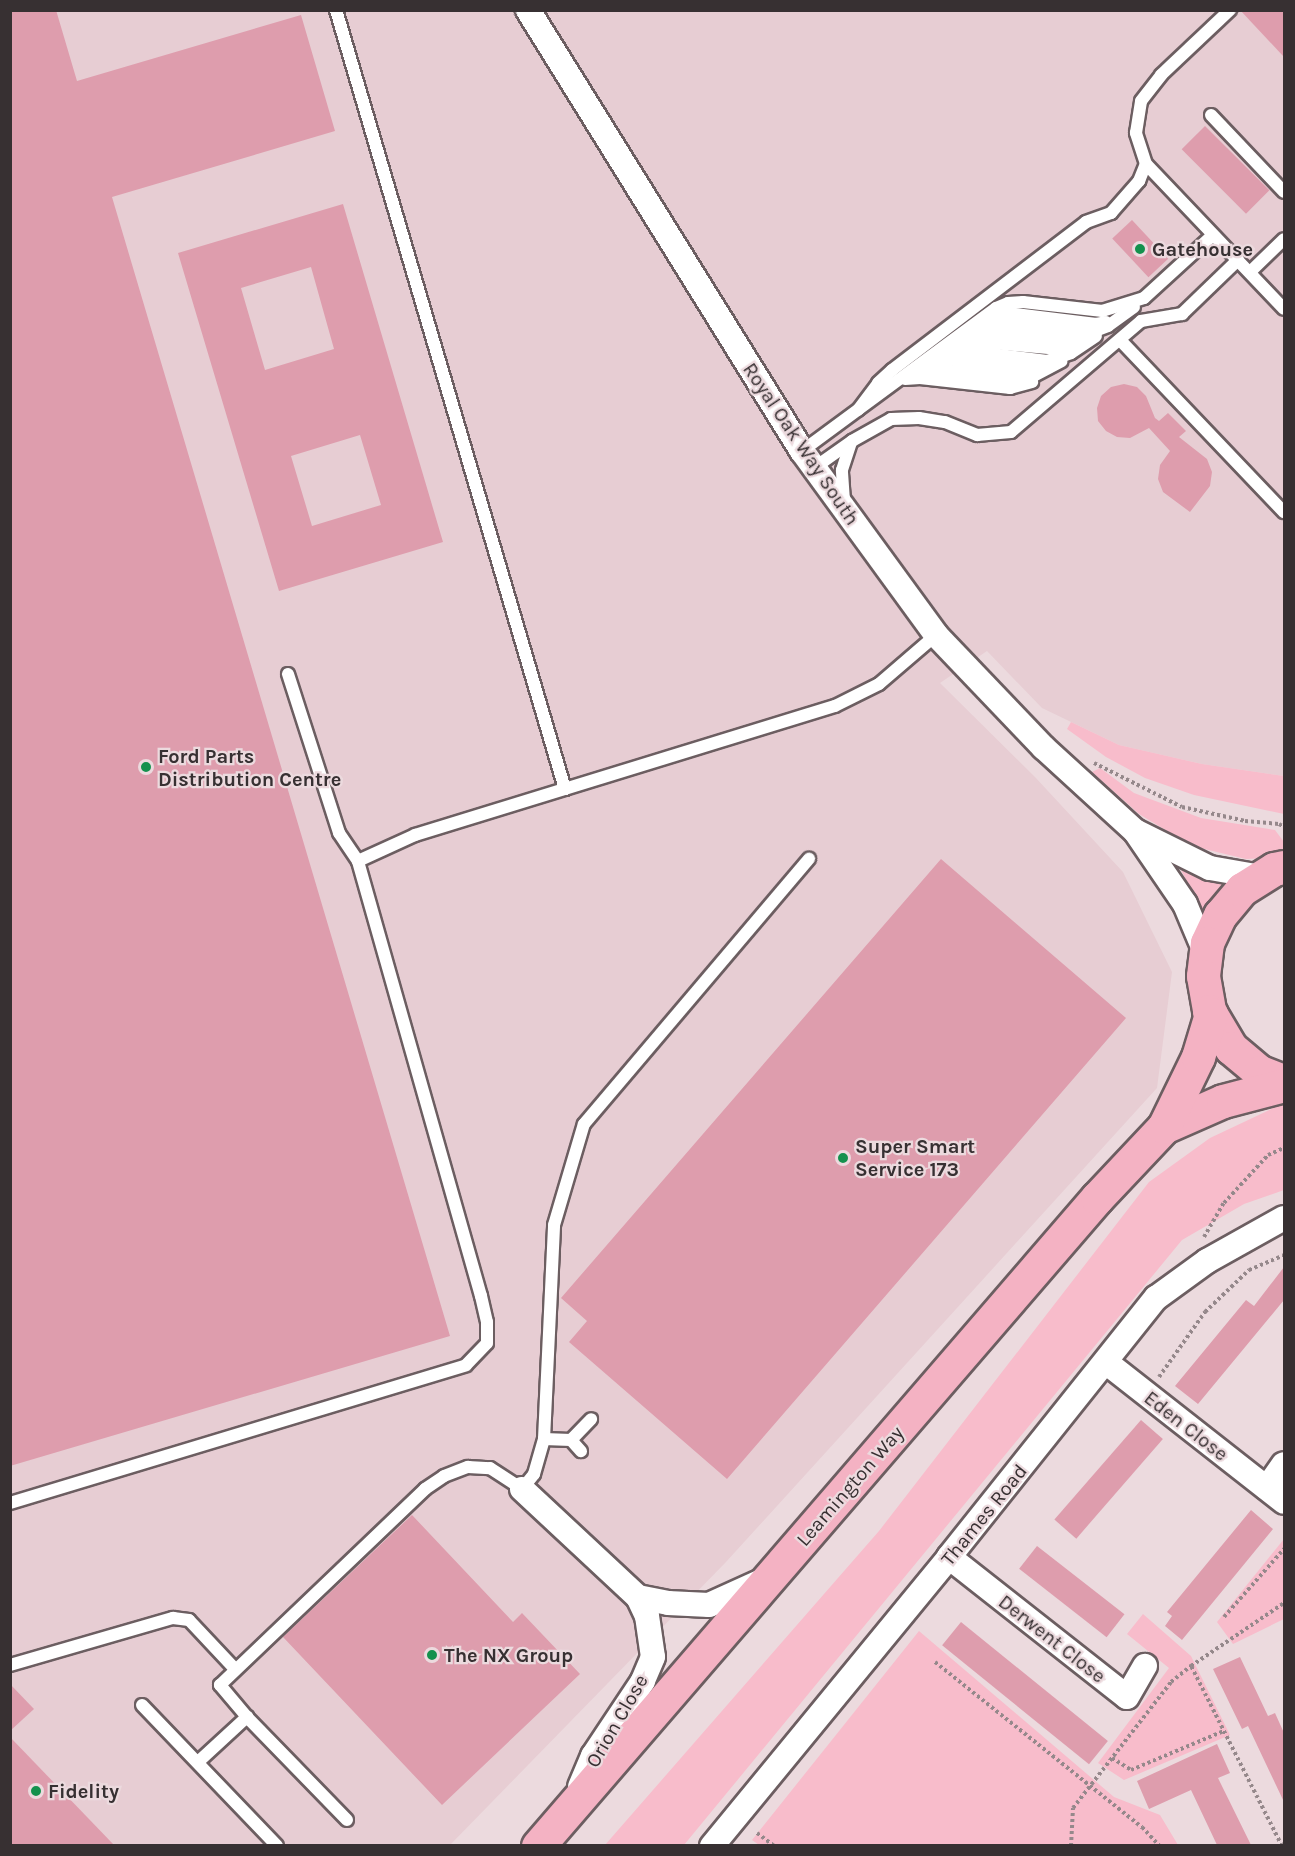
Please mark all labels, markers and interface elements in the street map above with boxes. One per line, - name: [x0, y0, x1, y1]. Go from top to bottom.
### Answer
- place label: Gatehouse: [1152, 237, 1253, 261]
- marker: Gatehouse: [1133, 242, 1147, 256]
- street label: Royal Oak Way South: [738, 358, 864, 530]
- place label: Ford Parts Distribution Centre: [158, 744, 341, 791]
- marker: Ford Parts Distribution Centre: [139, 760, 153, 774]
- place label: Super Smart Service 173: [855, 1134, 975, 1181]
- marker: Super Smart Service 173: [836, 1151, 850, 1165]
- street label: Eden Close: [1139, 1386, 1233, 1466]
- street label: Leamington Way: [791, 1421, 909, 1551]
- street label: Thames Road: [936, 1460, 1032, 1570]
- street label: Derwent Close: [994, 1590, 1110, 1688]
- place label: The NX Group: [444, 1643, 573, 1667]
- marker: The NX Group: [425, 1648, 439, 1662]
- street label: Orion Close: [581, 1670, 653, 1772]
- place label: Fidelity: [48, 1779, 119, 1803]
- marker: Fidelity: [29, 1784, 43, 1798]

